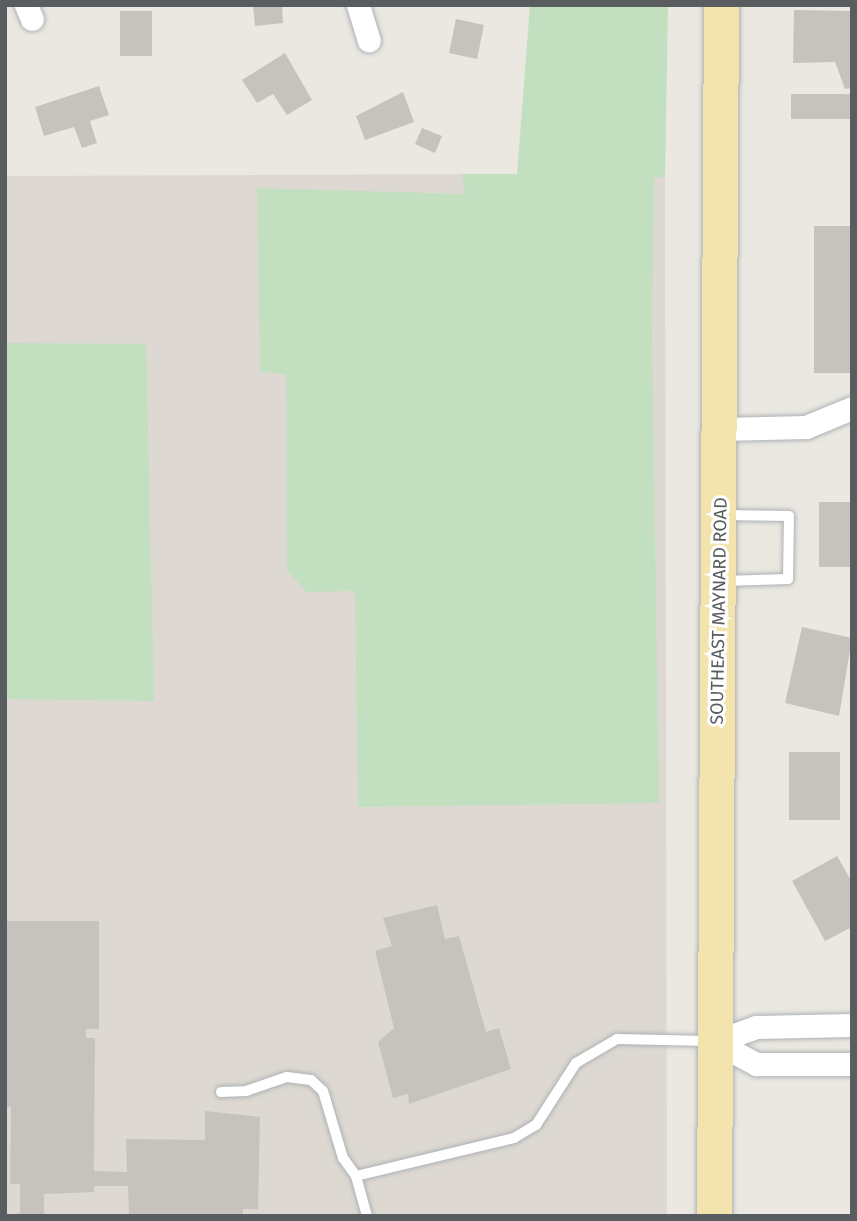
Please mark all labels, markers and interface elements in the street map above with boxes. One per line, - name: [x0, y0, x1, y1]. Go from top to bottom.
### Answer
- street label: SOUTHEAST MAYNARD ROAD: [706, 497, 732, 725]

